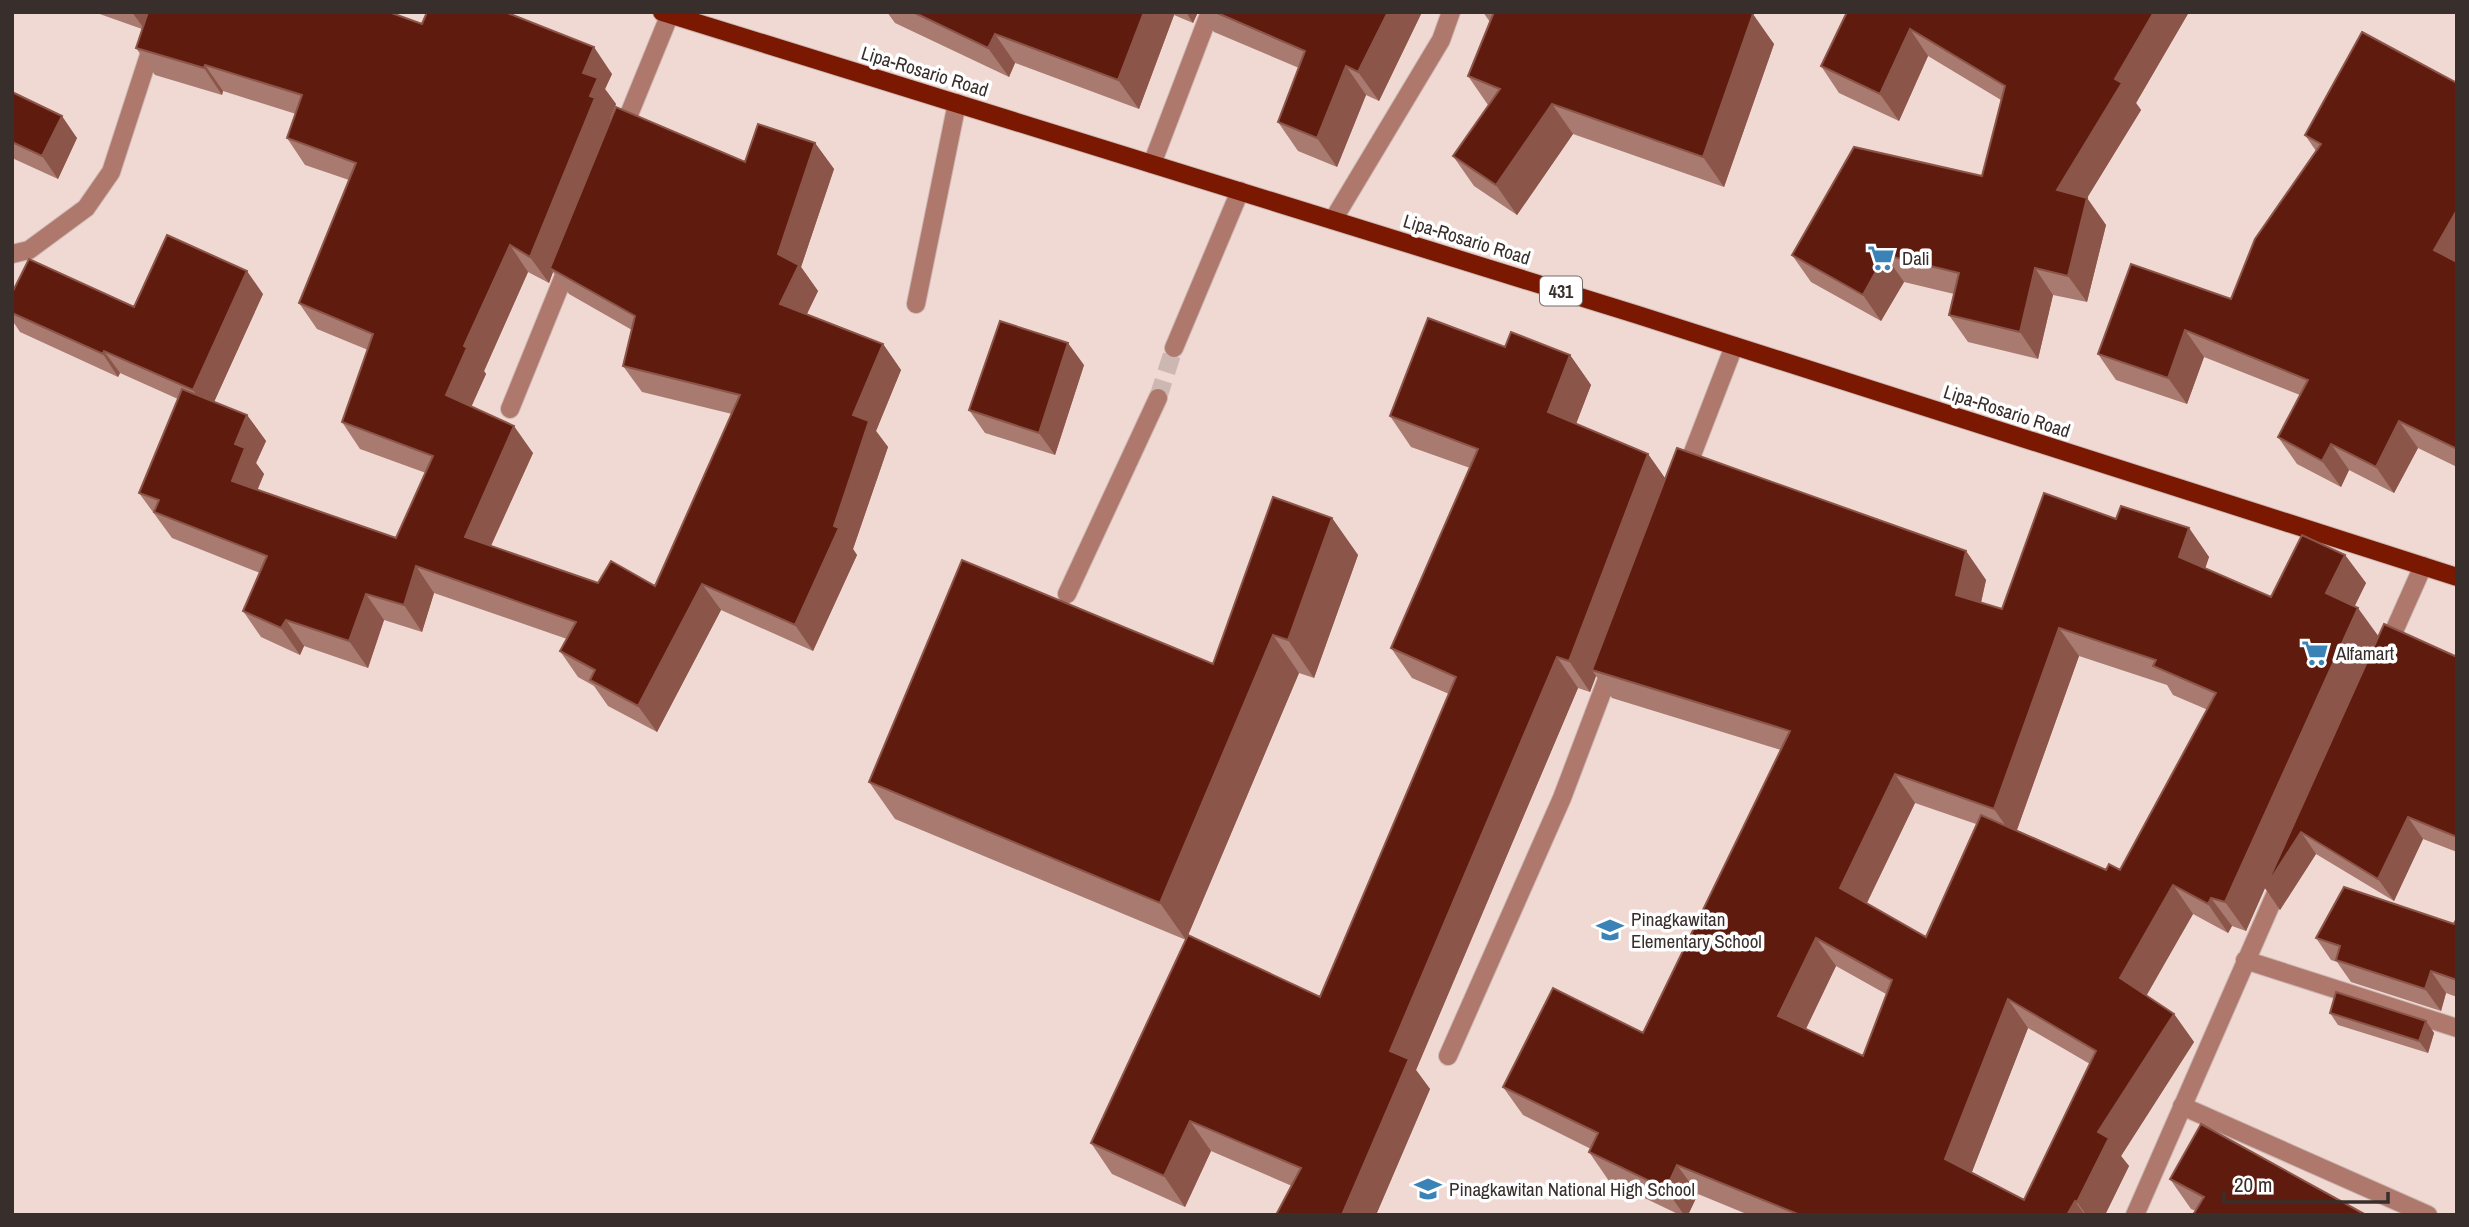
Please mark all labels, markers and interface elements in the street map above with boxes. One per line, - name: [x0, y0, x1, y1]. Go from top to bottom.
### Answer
- street label: Lipa-Rosario Road: [858, 39, 992, 103]
- street label: Lipa-Rosario Road: [1400, 207, 1534, 271]
- supermarket icon: Dali: [1866, 243, 1896, 273]
- place label: Dali: [1902, 245, 1930, 271]
- road number: 431: [1540, 276, 1582, 306]
- street label: Lipa-Rosario Road: [1940, 378, 2074, 444]
- supermarket icon: Alfamart: [2300, 638, 2330, 668]
- place label: Alfamart: [2335, 640, 2395, 666]
- place label: Pinagkawitan Elementary School: [1631, 906, 1762, 954]
- school or university icon: Pinagkawitan Elementary School: [1595, 915, 1625, 945]
- scale bar: [2224, 1160, 2388, 1204]
- text: 20 m: [2234, 1170, 2272, 1199]
- school or university icon: Pinagkawitan National High School: [1413, 1174, 1443, 1204]
- place label: Pinagkawitan National High School: [1449, 1176, 1695, 1202]

